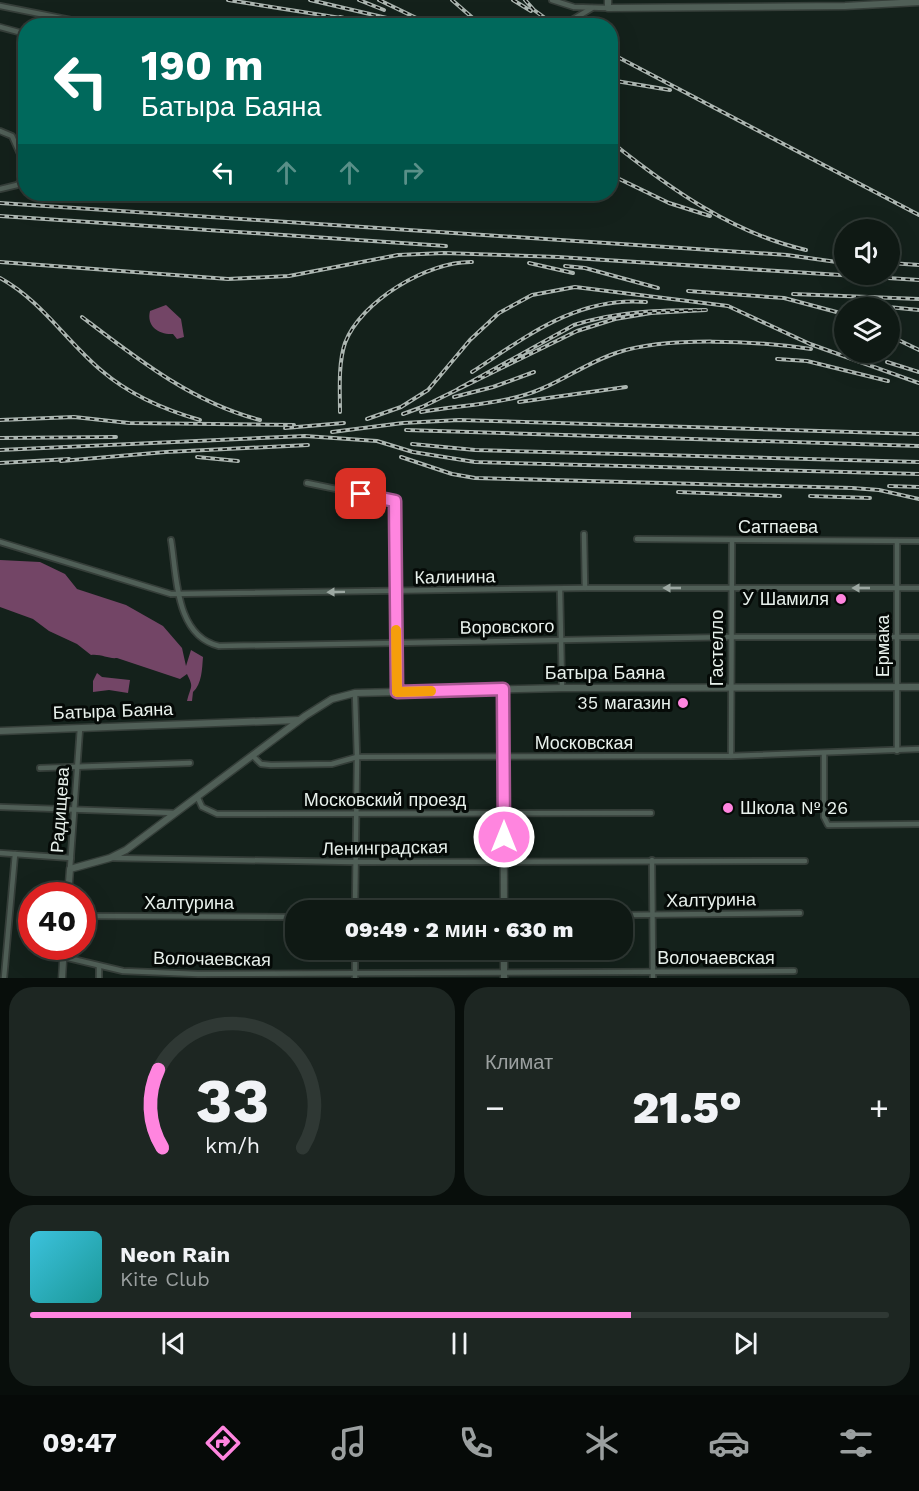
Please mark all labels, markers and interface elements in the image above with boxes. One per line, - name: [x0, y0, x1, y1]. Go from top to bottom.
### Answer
- text: 190 m: [141, 41, 264, 90]
- icon: left: [42, 42, 120, 120]
- text: Батыра Баяна: [141, 91, 321, 123]
- icon: left: [207, 156, 240, 189]
- icon: ahead: [270, 156, 303, 189]
- icon: ahead: [333, 156, 366, 189]
- icon: right: [396, 156, 429, 189]
- map controls: [834, 219, 900, 363]
- button: sound: [834, 219, 900, 285]
- button: layers: [834, 297, 900, 363]
- pin: [335, 468, 386, 519]
- icon: arrive: [344, 477, 377, 510]
- street label: Сатпаева: [738, 516, 819, 537]
- street label: Калинина: [414, 565, 497, 588]
- one-way arrow: [663, 583, 682, 593]
- one-way arrow: [851, 583, 870, 593]
- one-way arrow: [327, 587, 346, 597]
- place label: У Шамиля: [742, 588, 829, 609]
- marker: У Шамиля: [834, 592, 848, 606]
- street label: Гастелло: [706, 610, 727, 686]
- street label: Ермака: [872, 614, 893, 677]
- street label: Воровского: [459, 615, 555, 638]
- street label: Батыра Баяна: [545, 662, 666, 683]
- place label: 35 магазин: [577, 692, 671, 713]
- marker: 35 магазин: [676, 696, 690, 710]
- street label: Батыра Баяна: [53, 698, 174, 723]
- street label: Московская: [535, 732, 633, 753]
- street label: Радищева: [46, 765, 73, 854]
- street label: Московский проезд: [304, 789, 467, 810]
- place label: Школа № 26: [740, 797, 848, 818]
- marker: Школа № 26: [721, 801, 735, 815]
- position arrow: [472, 805, 536, 869]
- street label: Ленинградская: [322, 836, 448, 859]
- speed limit sign: 40: [18, 882, 96, 960]
- street label: Халтурина: [666, 888, 757, 911]
- street label: Халтурина: [144, 892, 235, 913]
- text: 09:49 · 2 мин · 630 m: [345, 917, 573, 942]
- street label: Волочаевская: [153, 947, 271, 970]
- street label: Волочаевская: [657, 947, 775, 968]
- text: Климат: [485, 1050, 553, 1074]
- text: 33: [195, 1064, 269, 1137]
- text: 21.5°: [632, 1081, 742, 1134]
- text: −: [485, 1088, 505, 1127]
- text: +: [869, 1088, 889, 1127]
- text: km/h: [204, 1134, 260, 1159]
- text: Neon Rain: [120, 1242, 230, 1267]
- text: Kite Club: [120, 1267, 210, 1291]
- icon: previous: [157, 1327, 190, 1360]
- icon: pause: [443, 1327, 476, 1360]
- icon: next: [729, 1327, 762, 1360]
- icon: directions: [202, 1422, 244, 1464]
- icon: music: [328, 1422, 370, 1464]
- icon: phone: [455, 1422, 497, 1464]
- icon: climate: [581, 1422, 623, 1464]
- icon: car: [708, 1422, 750, 1464]
- icon: filters: [835, 1422, 877, 1464]
- text: 09:47: [42, 1427, 117, 1459]

